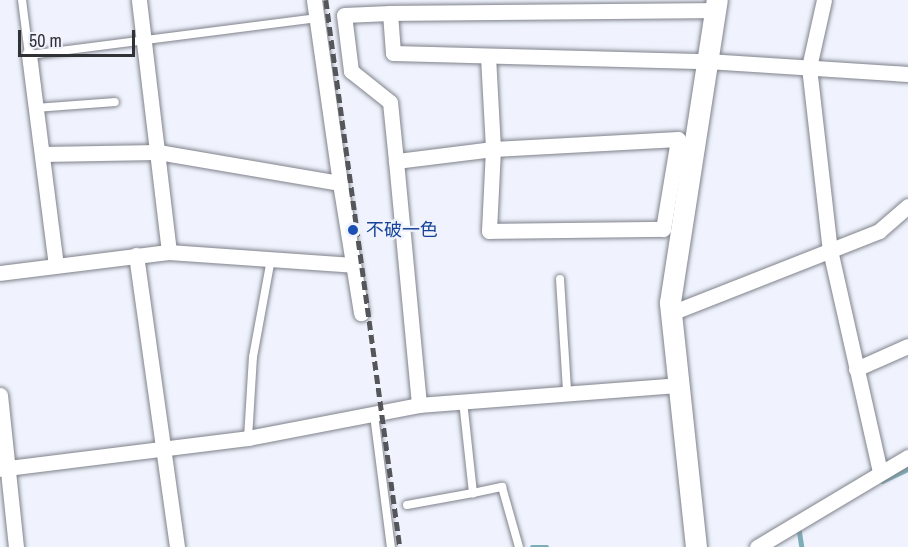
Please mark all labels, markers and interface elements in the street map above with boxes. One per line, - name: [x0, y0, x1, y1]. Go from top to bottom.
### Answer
- scale bar: [21, 18, 138, 56]
- text: 50 m: [29, 28, 62, 53]
- place label: 不破一色: [366, 219, 438, 241]
- marker: 不破一色: [344, 221, 362, 239]

